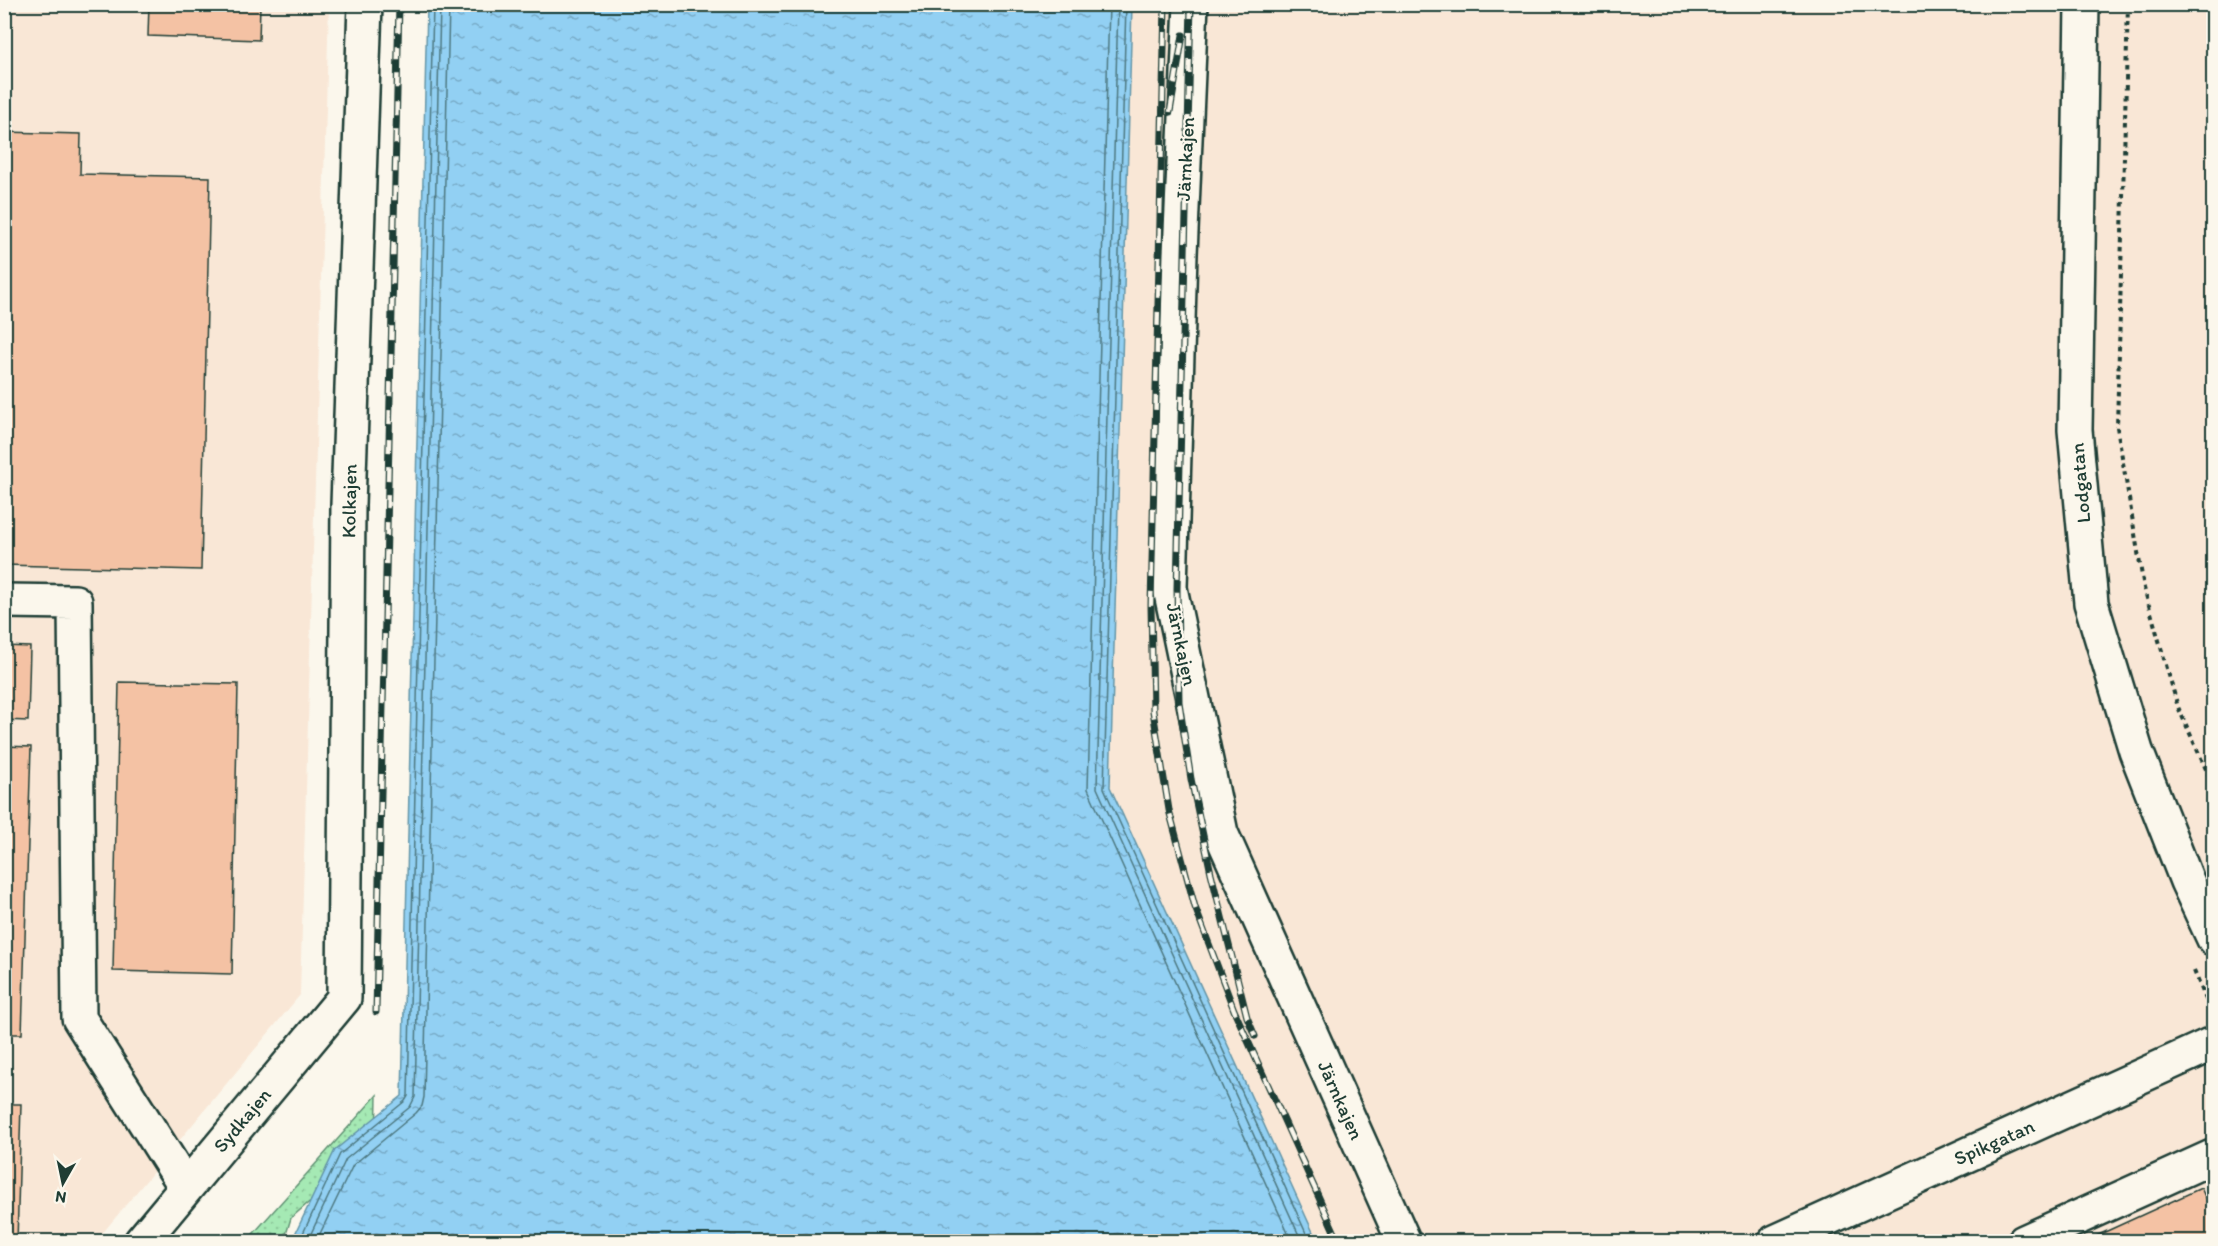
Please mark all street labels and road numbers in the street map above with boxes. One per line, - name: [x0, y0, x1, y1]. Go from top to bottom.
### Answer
- street label: Järnkajen: [1171, 116, 1199, 202]
- street label: Lodgatan: [2065, 442, 2095, 524]
- street label: Kolkajen: [336, 464, 362, 538]
- street label: Järnkajen: [1162, 600, 1203, 688]
- street label: Järnkajen: [1313, 1057, 1369, 1144]
- street label: Sydkajen: [208, 1083, 276, 1157]
- street label: Spikgatan: [1950, 1113, 2038, 1170]

